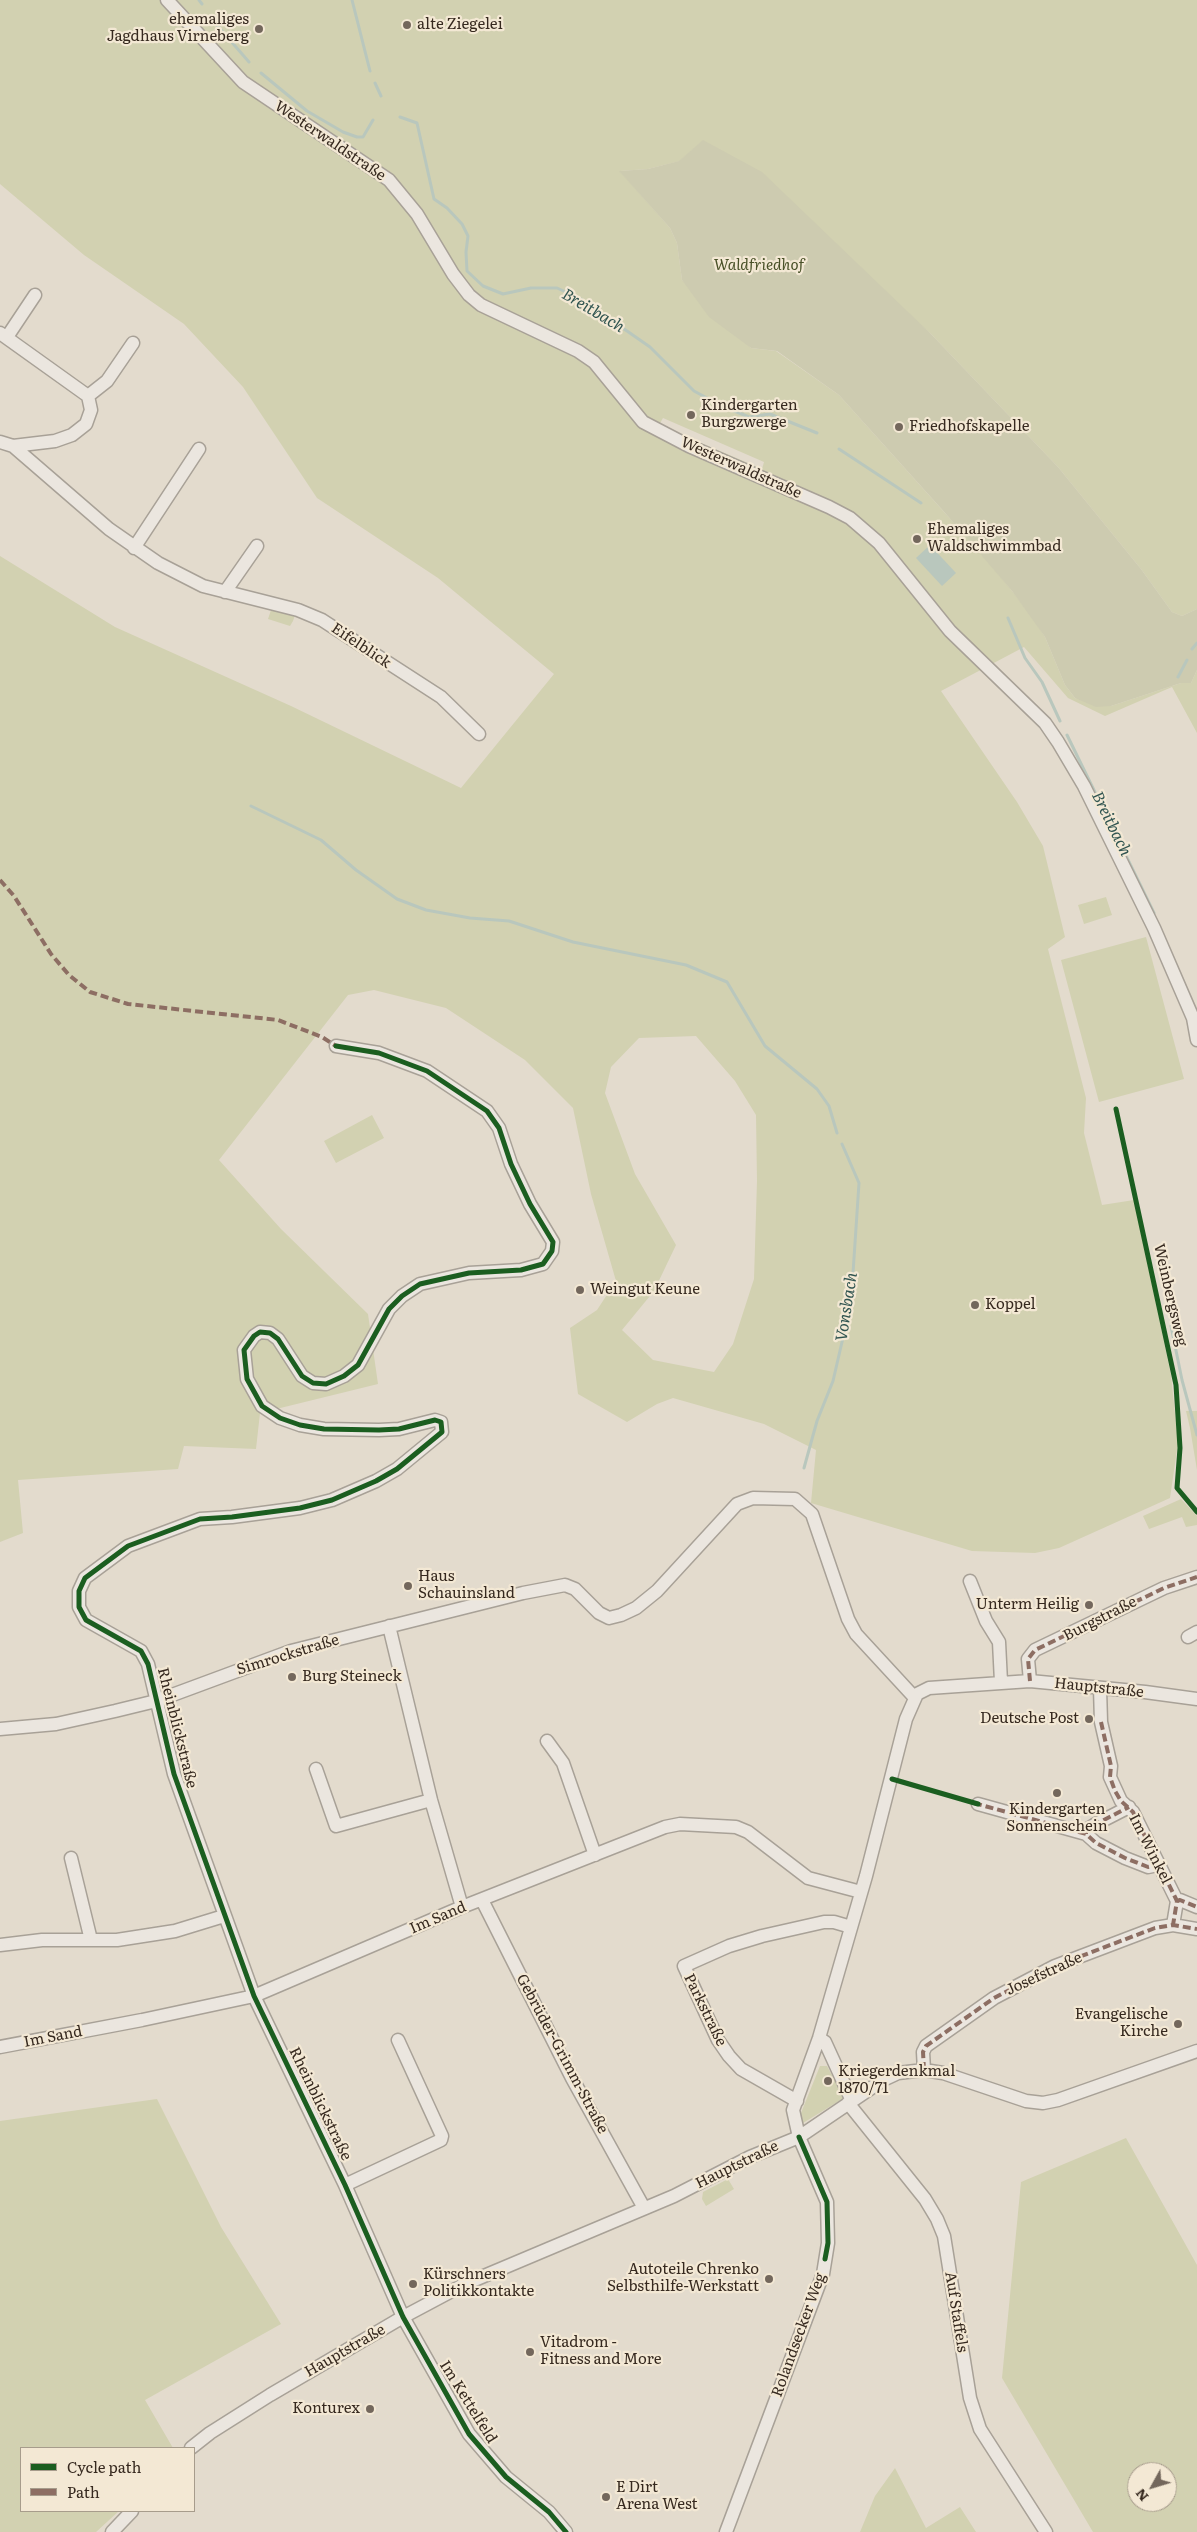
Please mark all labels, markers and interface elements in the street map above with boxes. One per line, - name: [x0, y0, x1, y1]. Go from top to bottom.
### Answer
- place label: ehemaliges Jagdhaus Virneberg: [107, 11, 249, 46]
- place label: alte Ziegelei: [417, 16, 503, 34]
- marker: alte Ziegelei: [401, 19, 413, 31]
- marker: ehemaliges Jagdhaus Virneberg: [253, 23, 265, 35]
- street label: Westerwaldstraße: [271, 97, 389, 185]
- park label: Waldfriedhof: [714, 257, 804, 275]
- water label: Breitbach: [558, 285, 628, 337]
- place label: Kindergarten Burgzwerge: [701, 397, 798, 432]
- marker: Kindergarten Burgzwerge: [685, 409, 697, 421]
- place label: Friedhofskapelle: [909, 418, 1030, 436]
- marker: Friedhofskapelle: [893, 421, 905, 433]
- street label: Westerwaldstraße: [678, 433, 804, 503]
- place label: Ehemaliges Waldschwimmbad: [927, 521, 1062, 556]
- marker: Ehemaliges Waldschwimmbad: [911, 533, 923, 545]
- street label: Eifelblick: [328, 619, 394, 673]
- water label: Breitbach: [1087, 789, 1135, 859]
- street label: Weinbergsweg: [1149, 1242, 1191, 1348]
- water label: Vonsbach: [832, 1271, 862, 1343]
- place label: Weingut Keune: [590, 1281, 700, 1299]
- marker: Weingut Keune: [574, 1284, 586, 1296]
- place label: Koppel: [985, 1296, 1036, 1314]
- marker: Koppel: [969, 1299, 981, 1311]
- place label: Haus Schauinsland: [418, 1568, 515, 1603]
- marker: Haus Schauinsland: [402, 1580, 414, 1592]
- street label: Burgstraße: [1060, 1593, 1140, 1645]
- place label: Unterm Heilig: [976, 1596, 1079, 1614]
- marker: Unterm Heilig: [1083, 1599, 1095, 1611]
- street label: Simrockstraße: [235, 1631, 341, 1679]
- street label: Rheinblickstraße: [153, 1666, 201, 1790]
- place label: Burg Steineck: [302, 1668, 402, 1686]
- marker: Burg Steineck: [286, 1671, 298, 1683]
- street label: Hauptstraße: [1053, 1674, 1145, 1702]
- place label: Deutsche Post: [980, 1710, 1079, 1728]
- marker: Deutsche Post: [1083, 1713, 1095, 1725]
- marker: Kindergarten Sonnenschein: [1051, 1787, 1063, 1799]
- place label: Kindergarten Sonnenschein: [1006, 1801, 1108, 1836]
- street label: Im Winkel: [1125, 1811, 1175, 1887]
- street label: Im Sand: [407, 1898, 469, 1938]
- street label: Josefstraße: [1003, 1949, 1085, 1999]
- street label: Gebrüder-Grimm-Straße: [512, 1971, 612, 2137]
- street label: Parkstraße: [680, 1971, 730, 2049]
- place label: Evangelische Kirche: [1075, 2006, 1168, 2041]
- marker: Evangelische Kirche: [1172, 2018, 1184, 2030]
- street label: Im Sand: [22, 2022, 84, 2052]
- street label: Rheinblickstraße: [285, 2044, 355, 2164]
- place label: Kriegerdenkmal 1870/71: [838, 2063, 955, 2098]
- marker: Kriegerdenkmal 1870/71: [822, 2075, 834, 2087]
- street label: Hauptstraße: [693, 2137, 781, 2193]
- place label: Autoteile Chrenko Selbsthilfe-Werkstatt: [607, 2261, 759, 2296]
- place label: Kürschners Politikkontakte: [423, 2266, 534, 2301]
- street label: Rolandsecker Weg: [768, 2270, 830, 2400]
- street label: Auf Staffels: [941, 2270, 971, 2354]
- marker: Autoteile Chrenko Selbsthilfe-Werkstatt: [763, 2273, 775, 2285]
- marker: Kürschners Politikkontakte: [407, 2278, 419, 2290]
- street label: Hauptstraße: [301, 2321, 389, 2381]
- place label: Vitadrom - Fitness and More: [540, 2334, 661, 2369]
- marker: Vitadrom - Fitness and More: [524, 2346, 536, 2358]
- street label: Im Kettelfeld: [435, 2357, 501, 2447]
- place label: Konturex: [292, 2400, 360, 2418]
- marker: Konturex: [364, 2403, 376, 2415]
- legend: [20, 2447, 195, 2512]
- text: Cycle path: [67, 2455, 141, 2478]
- north arrow: [1127, 2462, 1177, 2512]
- place label: E Dirt Arena West: [616, 2479, 698, 2514]
- text: Path: [67, 2480, 100, 2503]
- text: N: [1130, 2485, 1153, 2507]
- marker: E Dirt Arena West: [600, 2491, 612, 2503]

